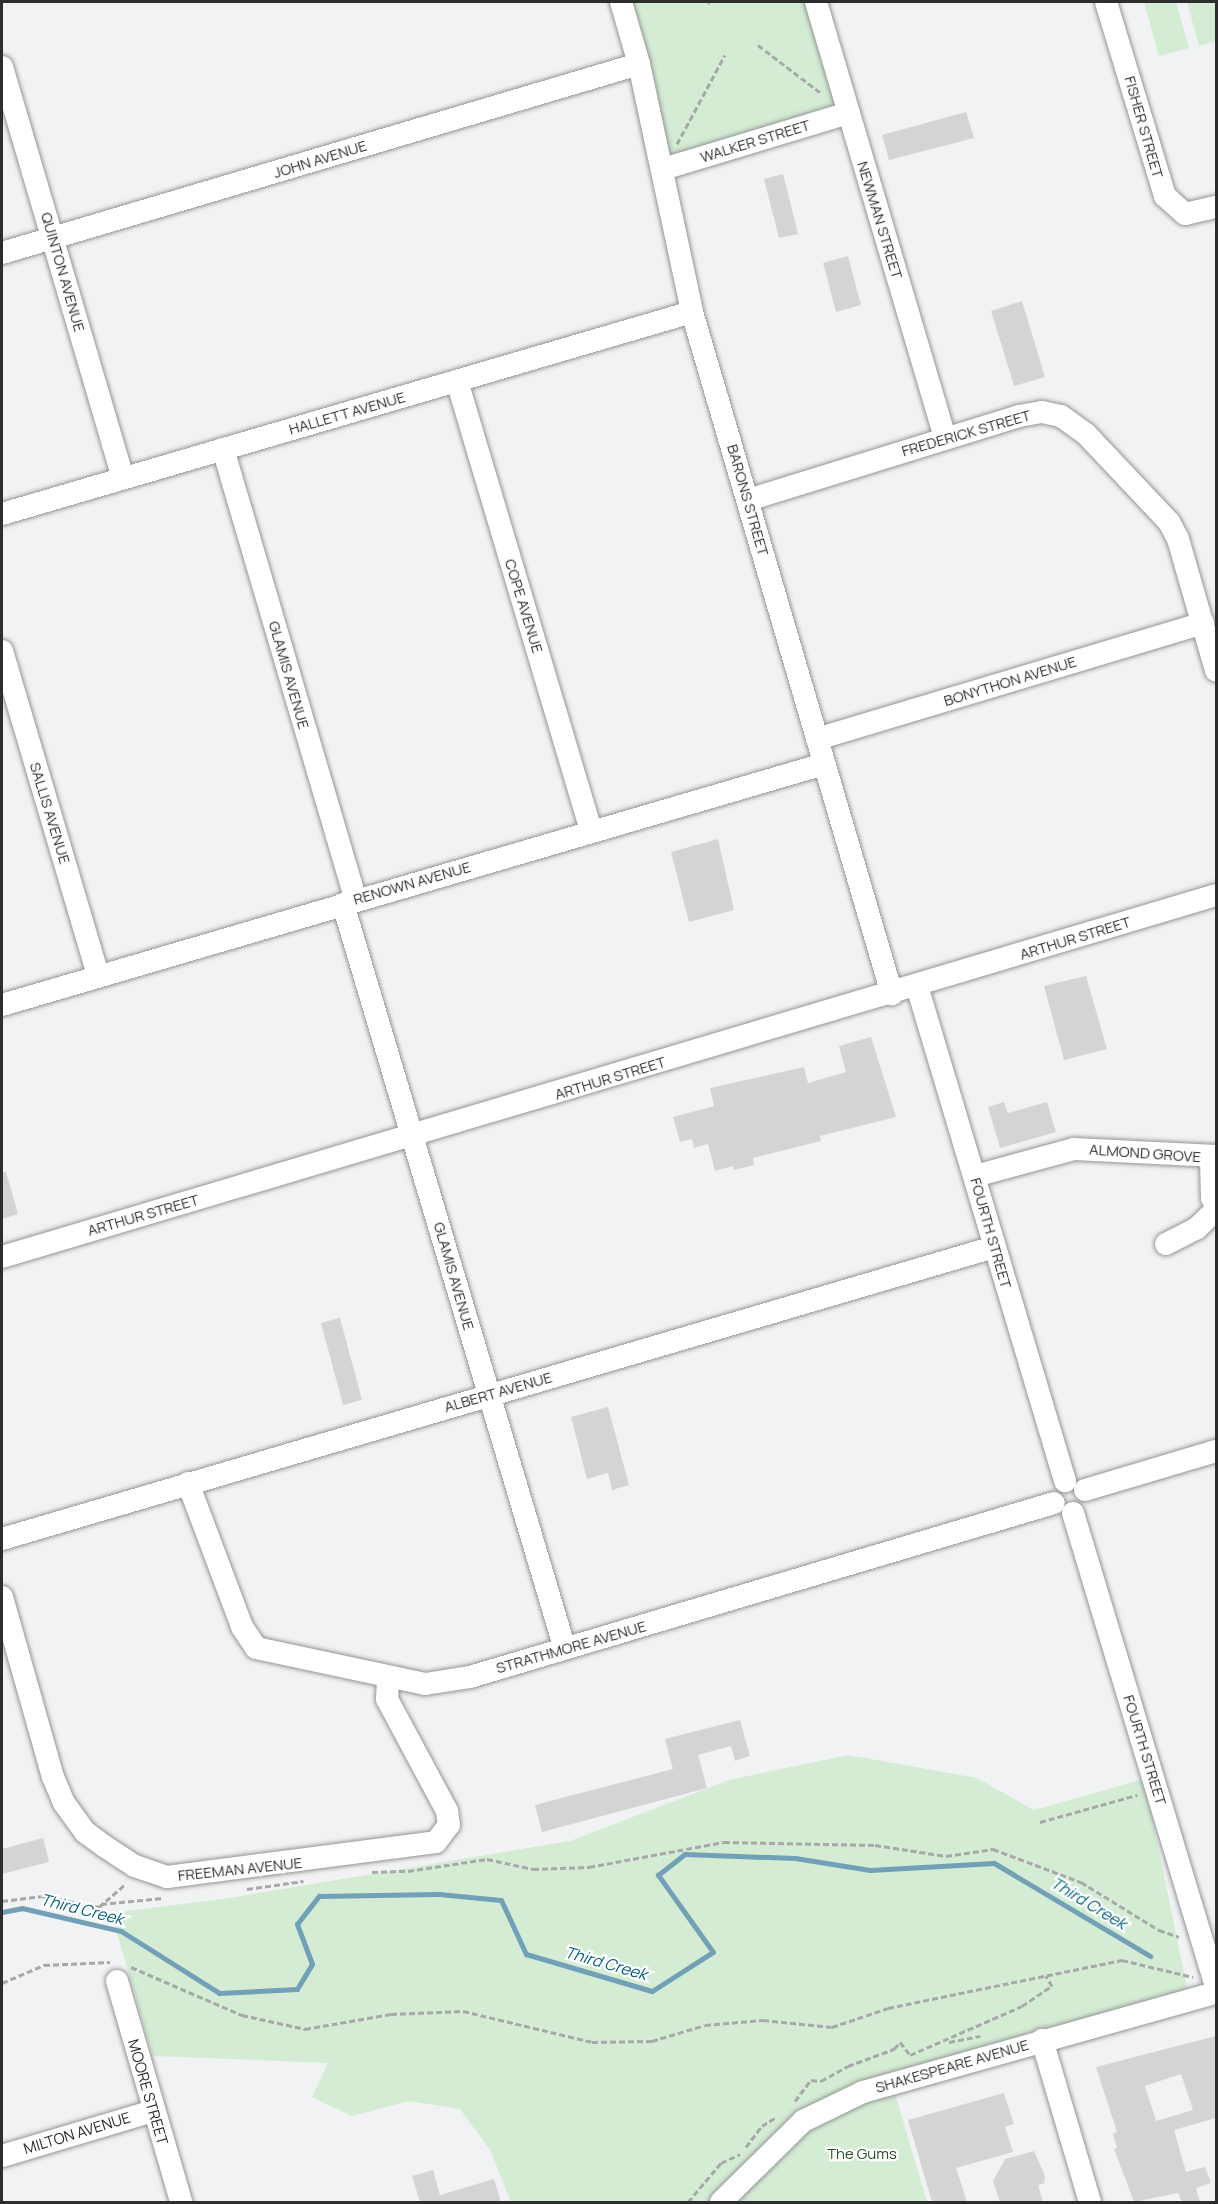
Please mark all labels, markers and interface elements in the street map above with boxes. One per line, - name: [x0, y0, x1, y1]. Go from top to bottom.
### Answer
- street label: FISHER STREET: [1121, 74, 1167, 180]
- street label: WALKER STREET: [698, 116, 812, 166]
- street label: JOHN AVENUE: [271, 136, 369, 182]
- street label: NEWMAN STREET: [854, 159, 906, 281]
- street label: QUINTON AVENUE: [37, 210, 89, 334]
- street label: HALLETT AVENUE: [286, 388, 408, 438]
- street label: FREDERICK STREET: [899, 406, 1033, 460]
- street label: BARONS STREET: [723, 442, 773, 558]
- street label: COPE AVENUE: [501, 557, 547, 655]
- street label: GLAMIS AVENUE: [265, 619, 313, 731]
- street label: BONYTHON AVENUE: [941, 652, 1079, 710]
- street label: SALLIS AVENUE: [26, 760, 74, 866]
- street label: RENOWN AVENUE: [351, 858, 473, 908]
- street label: ARTHUR STREET: [1017, 913, 1133, 963]
- street label: ARTHUR STREET: [552, 1053, 668, 1103]
- street label: ALMOND GROVE: [1089, 1140, 1201, 1166]
- street label: FOURTH STREET: [967, 1176, 1015, 1290]
- street label: ARTHUR STREET: [85, 1191, 201, 1239]
- street label: GLAMIS AVENUE: [430, 1220, 478, 1332]
- street label: ALBERT AVENUE: [442, 1368, 554, 1416]
- street label: STRATHMORE AVENUE: [494, 1617, 648, 1677]
- street label: FOURTH STREET: [1120, 1693, 1170, 1807]
- street label: FREEMAN AVENUE: [177, 1854, 303, 1884]
- water label: Third Creek: [1048, 1873, 1130, 1933]
- water label: Third Creek: [39, 1889, 125, 1929]
- water label: Third Creek: [563, 1942, 649, 1984]
- street label: SHAKESPEARE AVENUE: [873, 2035, 1031, 2097]
- street label: MOORE STREET: [124, 2037, 172, 2147]
- street label: MILTON AVENUE: [21, 2108, 133, 2158]
- park label: The Gums: [827, 2145, 897, 2163]

